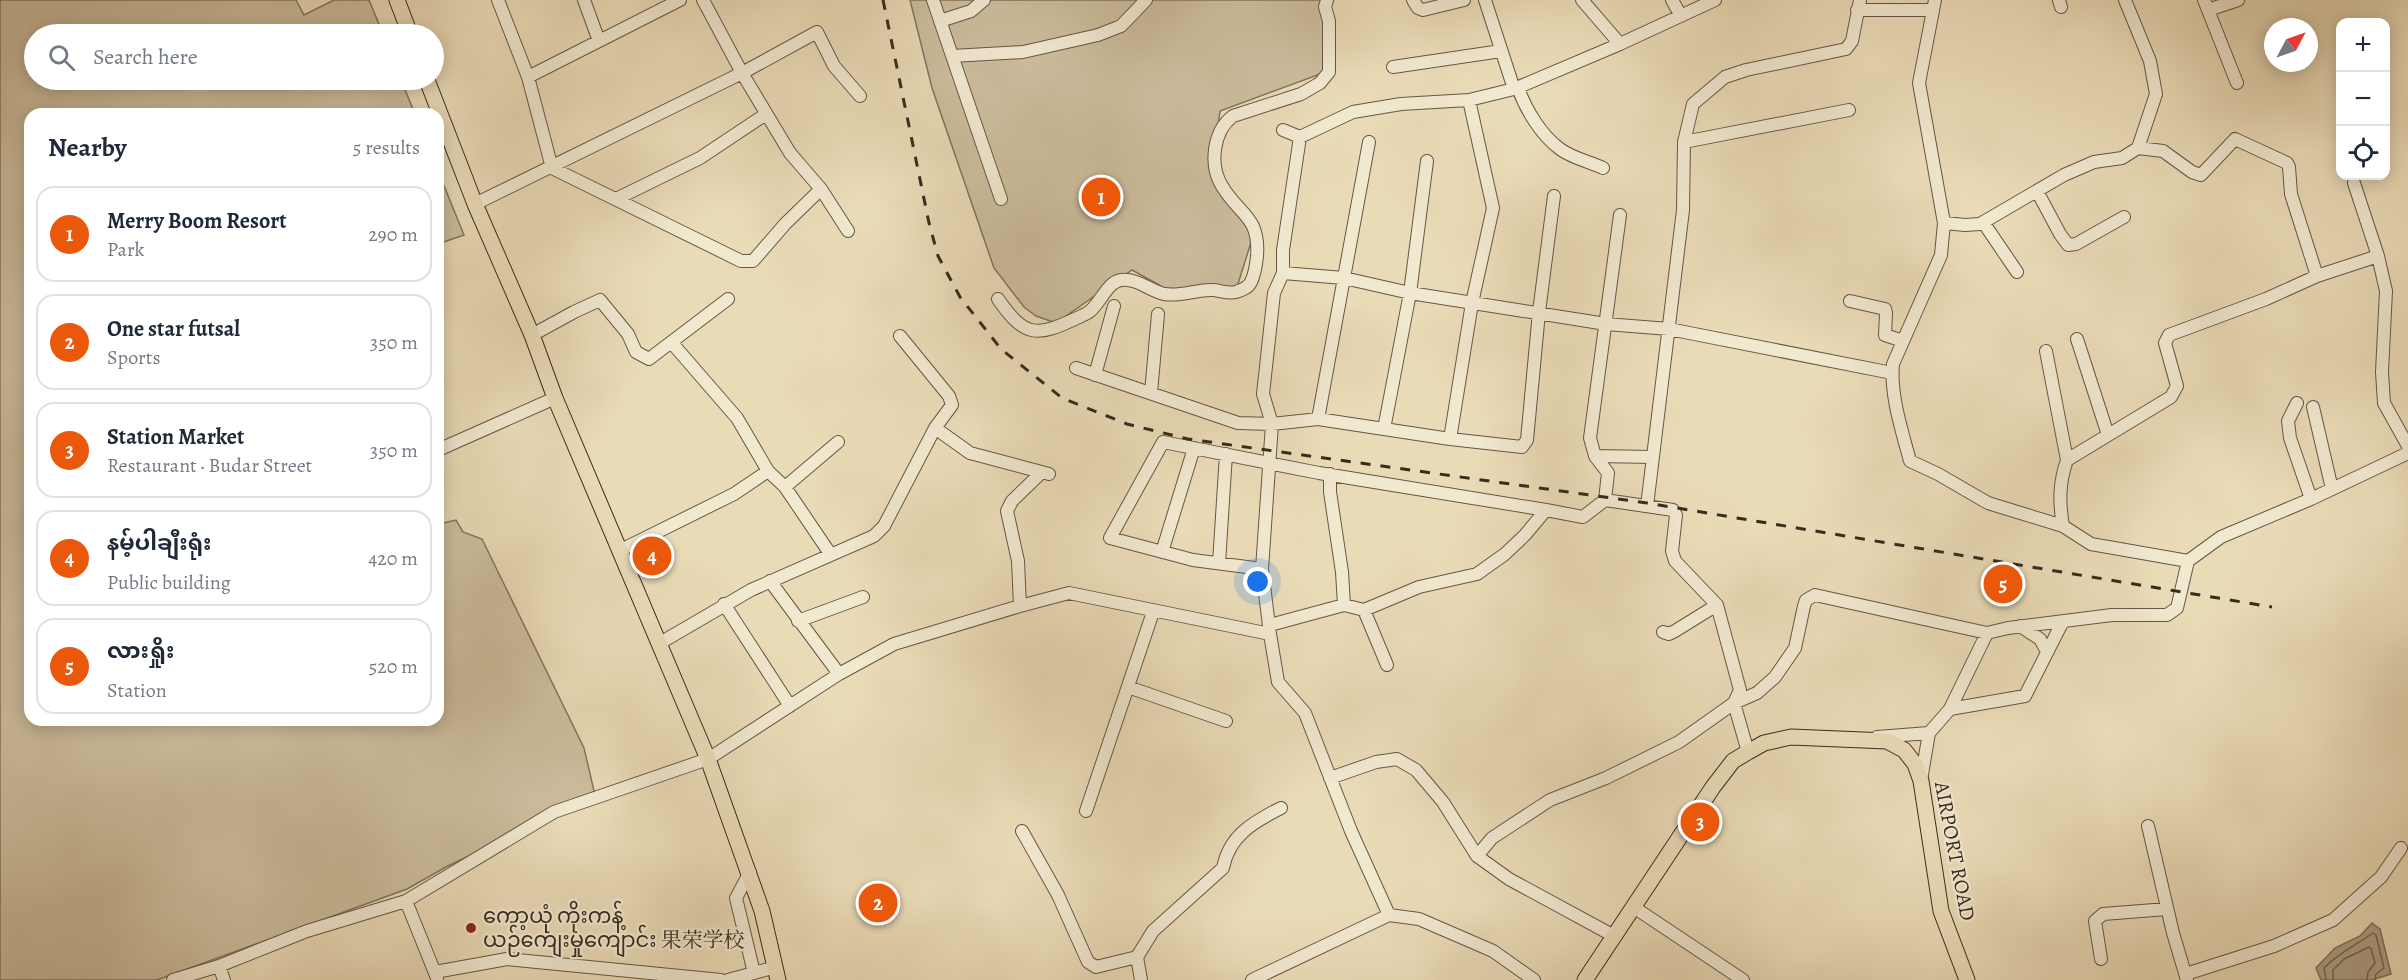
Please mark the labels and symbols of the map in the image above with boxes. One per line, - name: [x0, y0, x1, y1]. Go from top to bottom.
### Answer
- north arrow: [2264, 18, 2318, 72]
- pin: 1: [1082, 174, 1120, 220]
- pin: 4: [632, 534, 672, 578]
- pin: 5: [1984, 562, 2022, 606]
- your location: [1243, 567, 1272, 596]
- street label: AIRPORT ROAD: [1928, 778, 1982, 923]
- pin: 3: [1680, 800, 1720, 844]
- pin: 2: [858, 880, 898, 926]
- place label: ကော့ယုံ ကိုးကန့် ယဉ်ကျေးမှုကျောင်း 果荣学校: [483, 900, 745, 958]
- marker: ကော့ယုံ ကိုးကန့် ယဉ်ကျေးမှုကျောင်း 果荣学校: [464, 921, 478, 935]

